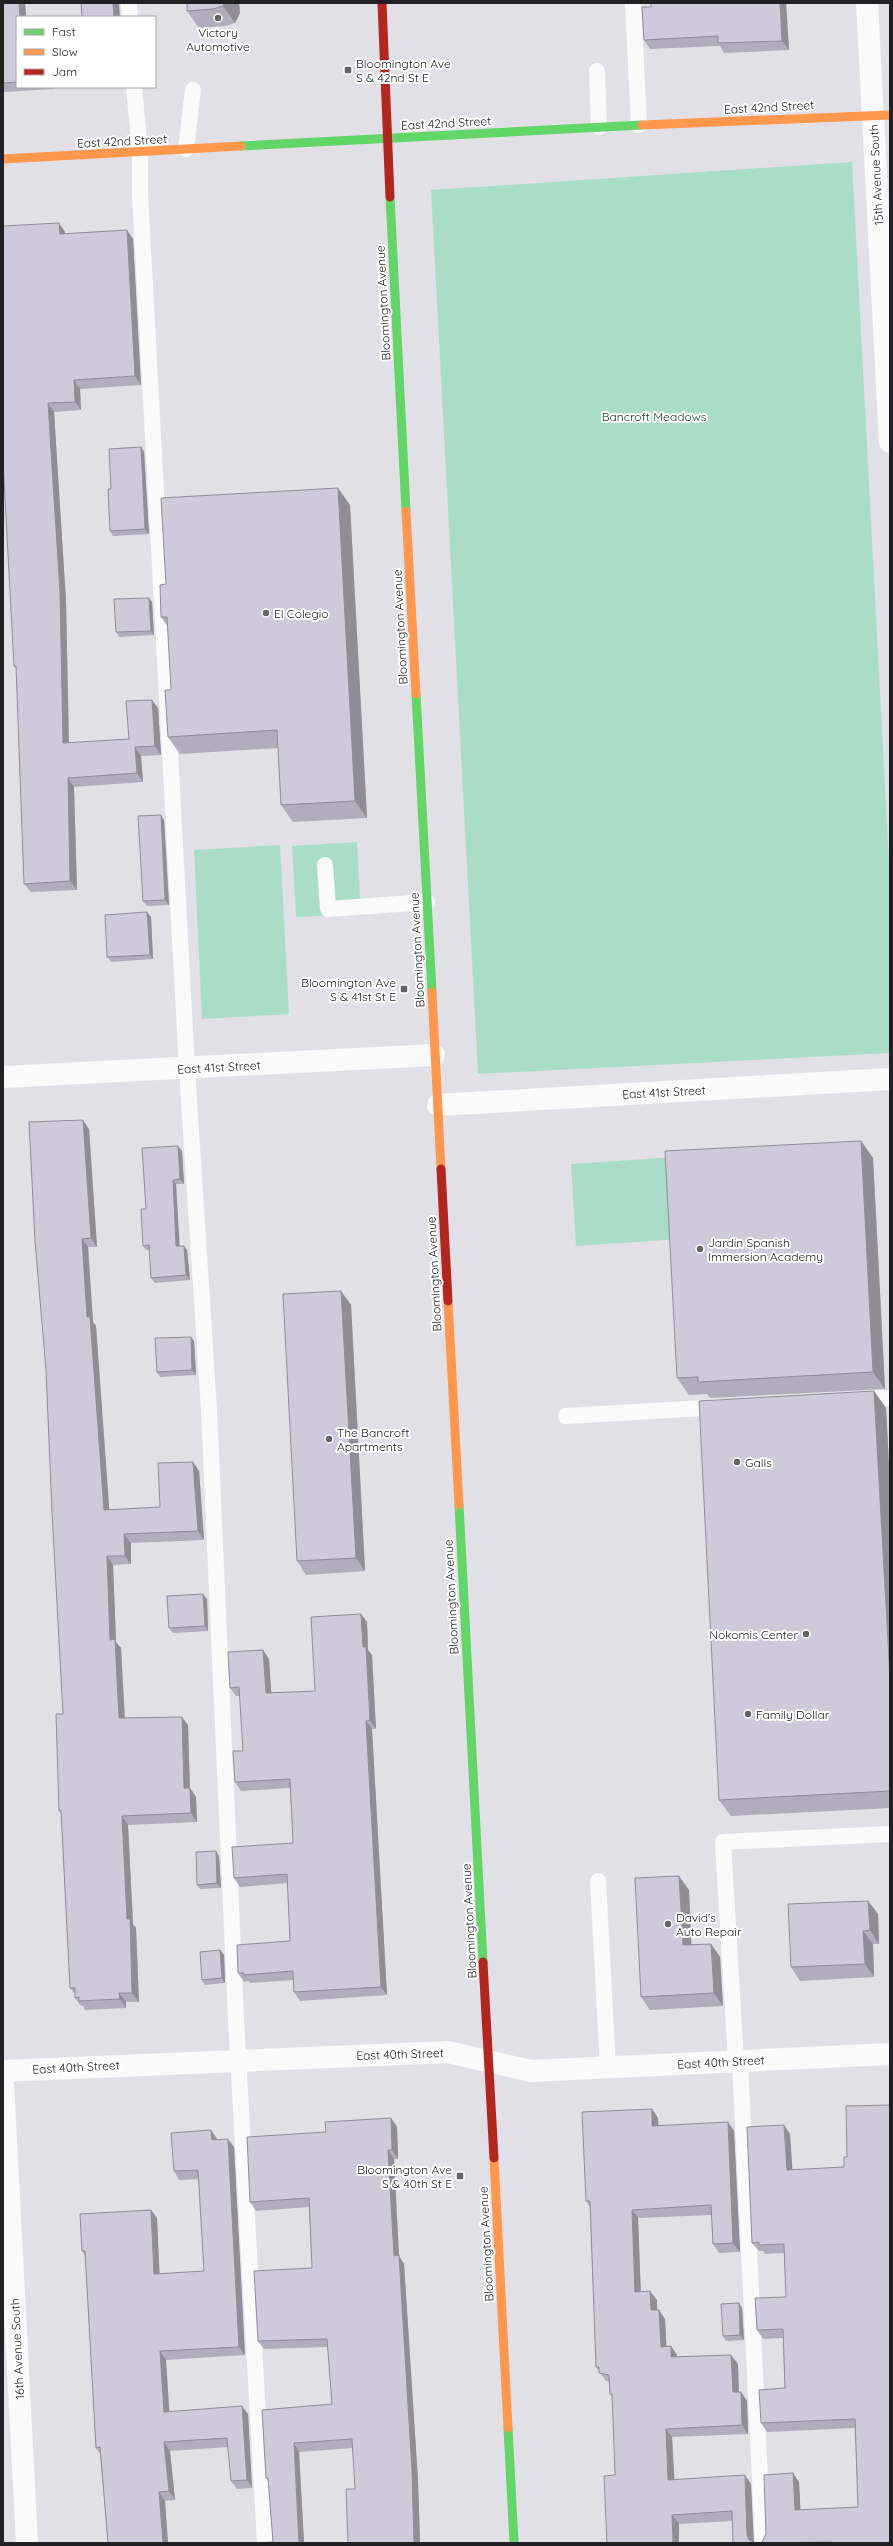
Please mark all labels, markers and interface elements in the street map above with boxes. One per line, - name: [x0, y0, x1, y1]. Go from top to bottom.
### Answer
- marker: Victory Automotive: [213, 13, 223, 23]
- legend: [16, 16, 156, 88]
- text: Fast: [52, 24, 76, 39]
- place label: Victory Automotive: [186, 25, 250, 54]
- text: Slow: [52, 44, 78, 59]
- place label: Bloomington Ave S & 42nd St E: [356, 56, 451, 85]
- text: Jam: [52, 64, 77, 79]
- marker: Bloomington Ave S & 42nd St E: [343, 65, 353, 75]
- street label: East 42nd Street: [724, 97, 814, 117]
- street label: East 42nd Street: [401, 113, 491, 133]
- street label: 15th Avenue South: [866, 124, 886, 226]
- street label: East 42nd Street: [77, 131, 167, 151]
- street label: Bloomington Avenue: [372, 245, 394, 361]
- park label: Bancroft Meadows: [602, 409, 707, 424]
- street label: Bloomington Avenue: [389, 569, 411, 685]
- place label: El Colegio: [274, 606, 329, 621]
- marker: El Colegio: [261, 608, 271, 618]
- street label: Bloomington Avenue: [406, 892, 428, 1008]
- place label: Bloomington Ave S & 41st St E: [301, 975, 396, 1004]
- marker: Bloomington Ave S & 41st St E: [399, 984, 409, 994]
- street label: East 41st Street: [177, 1057, 261, 1077]
- street label: East 41st Street: [622, 1082, 706, 1102]
- street label: Bloomington Avenue: [423, 1216, 445, 1332]
- place label: Jardin Spanish Immersion Academy: [708, 1235, 823, 1264]
- marker: Jardin Spanish Immersion Academy: [695, 1244, 705, 1254]
- place label: The Bancroft Apartments: [337, 1425, 409, 1454]
- marker: The Bancroft Apartments: [324, 1434, 334, 1444]
- place label: Galls: [745, 1455, 772, 1470]
- marker: Galls: [732, 1457, 742, 1467]
- street label: Bloomington Avenue: [440, 1539, 462, 1655]
- place label: Nokomis Center: [709, 1627, 798, 1642]
- marker: Nokomis Center: [801, 1629, 811, 1639]
- place label: Family Dollar: [756, 1707, 830, 1722]
- marker: Family Dollar: [743, 1709, 753, 1719]
- street label: Bloomington Avenue: [458, 1863, 480, 1979]
- place label: David's Auto Repair: [676, 1910, 742, 1939]
- marker: David's Auto Repair: [663, 1919, 673, 1929]
- street label: East 40th Street: [356, 2045, 444, 2063]
- street label: East 40th Street: [677, 2052, 765, 2072]
- street label: East 40th Street: [32, 2057, 120, 2077]
- place label: Bloomington Ave S & 40th St E: [357, 2162, 452, 2191]
- marker: Bloomington Ave S & 40th St E: [455, 2171, 465, 2181]
- street label: Bloomington Avenue: [475, 2186, 497, 2302]
- street label: 16th Avenue South: [7, 2298, 27, 2400]

